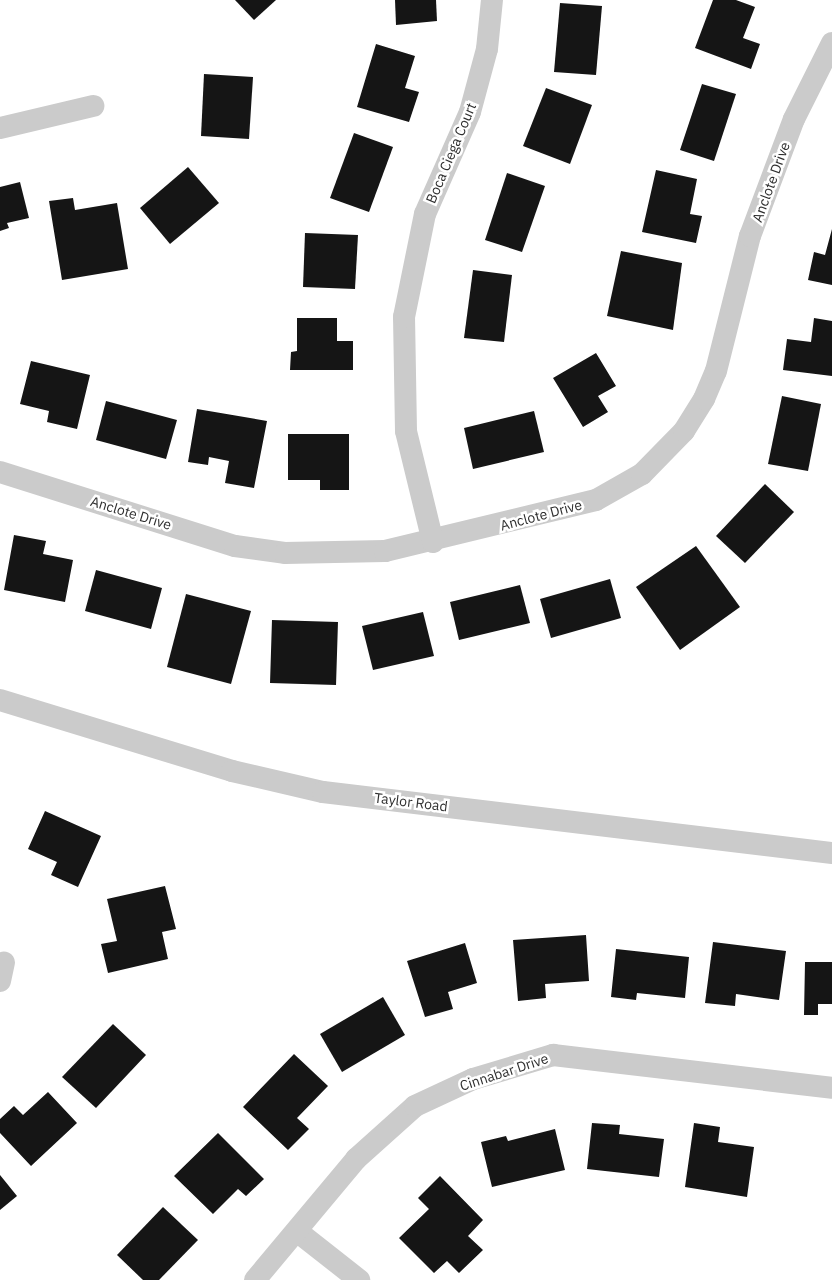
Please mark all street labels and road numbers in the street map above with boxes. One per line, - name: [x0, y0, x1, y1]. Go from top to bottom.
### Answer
- street label: Boca Ciega Court: [422, 100, 480, 206]
- street label: Anclote Drive: [749, 140, 793, 224]
- street label: Anclote Drive: [88, 493, 174, 533]
- street label: Anclote Drive: [498, 496, 584, 534]
- street label: Taylor Road: [373, 789, 449, 815]
- street label: Cinnabar Drive: [458, 1050, 550, 1094]

